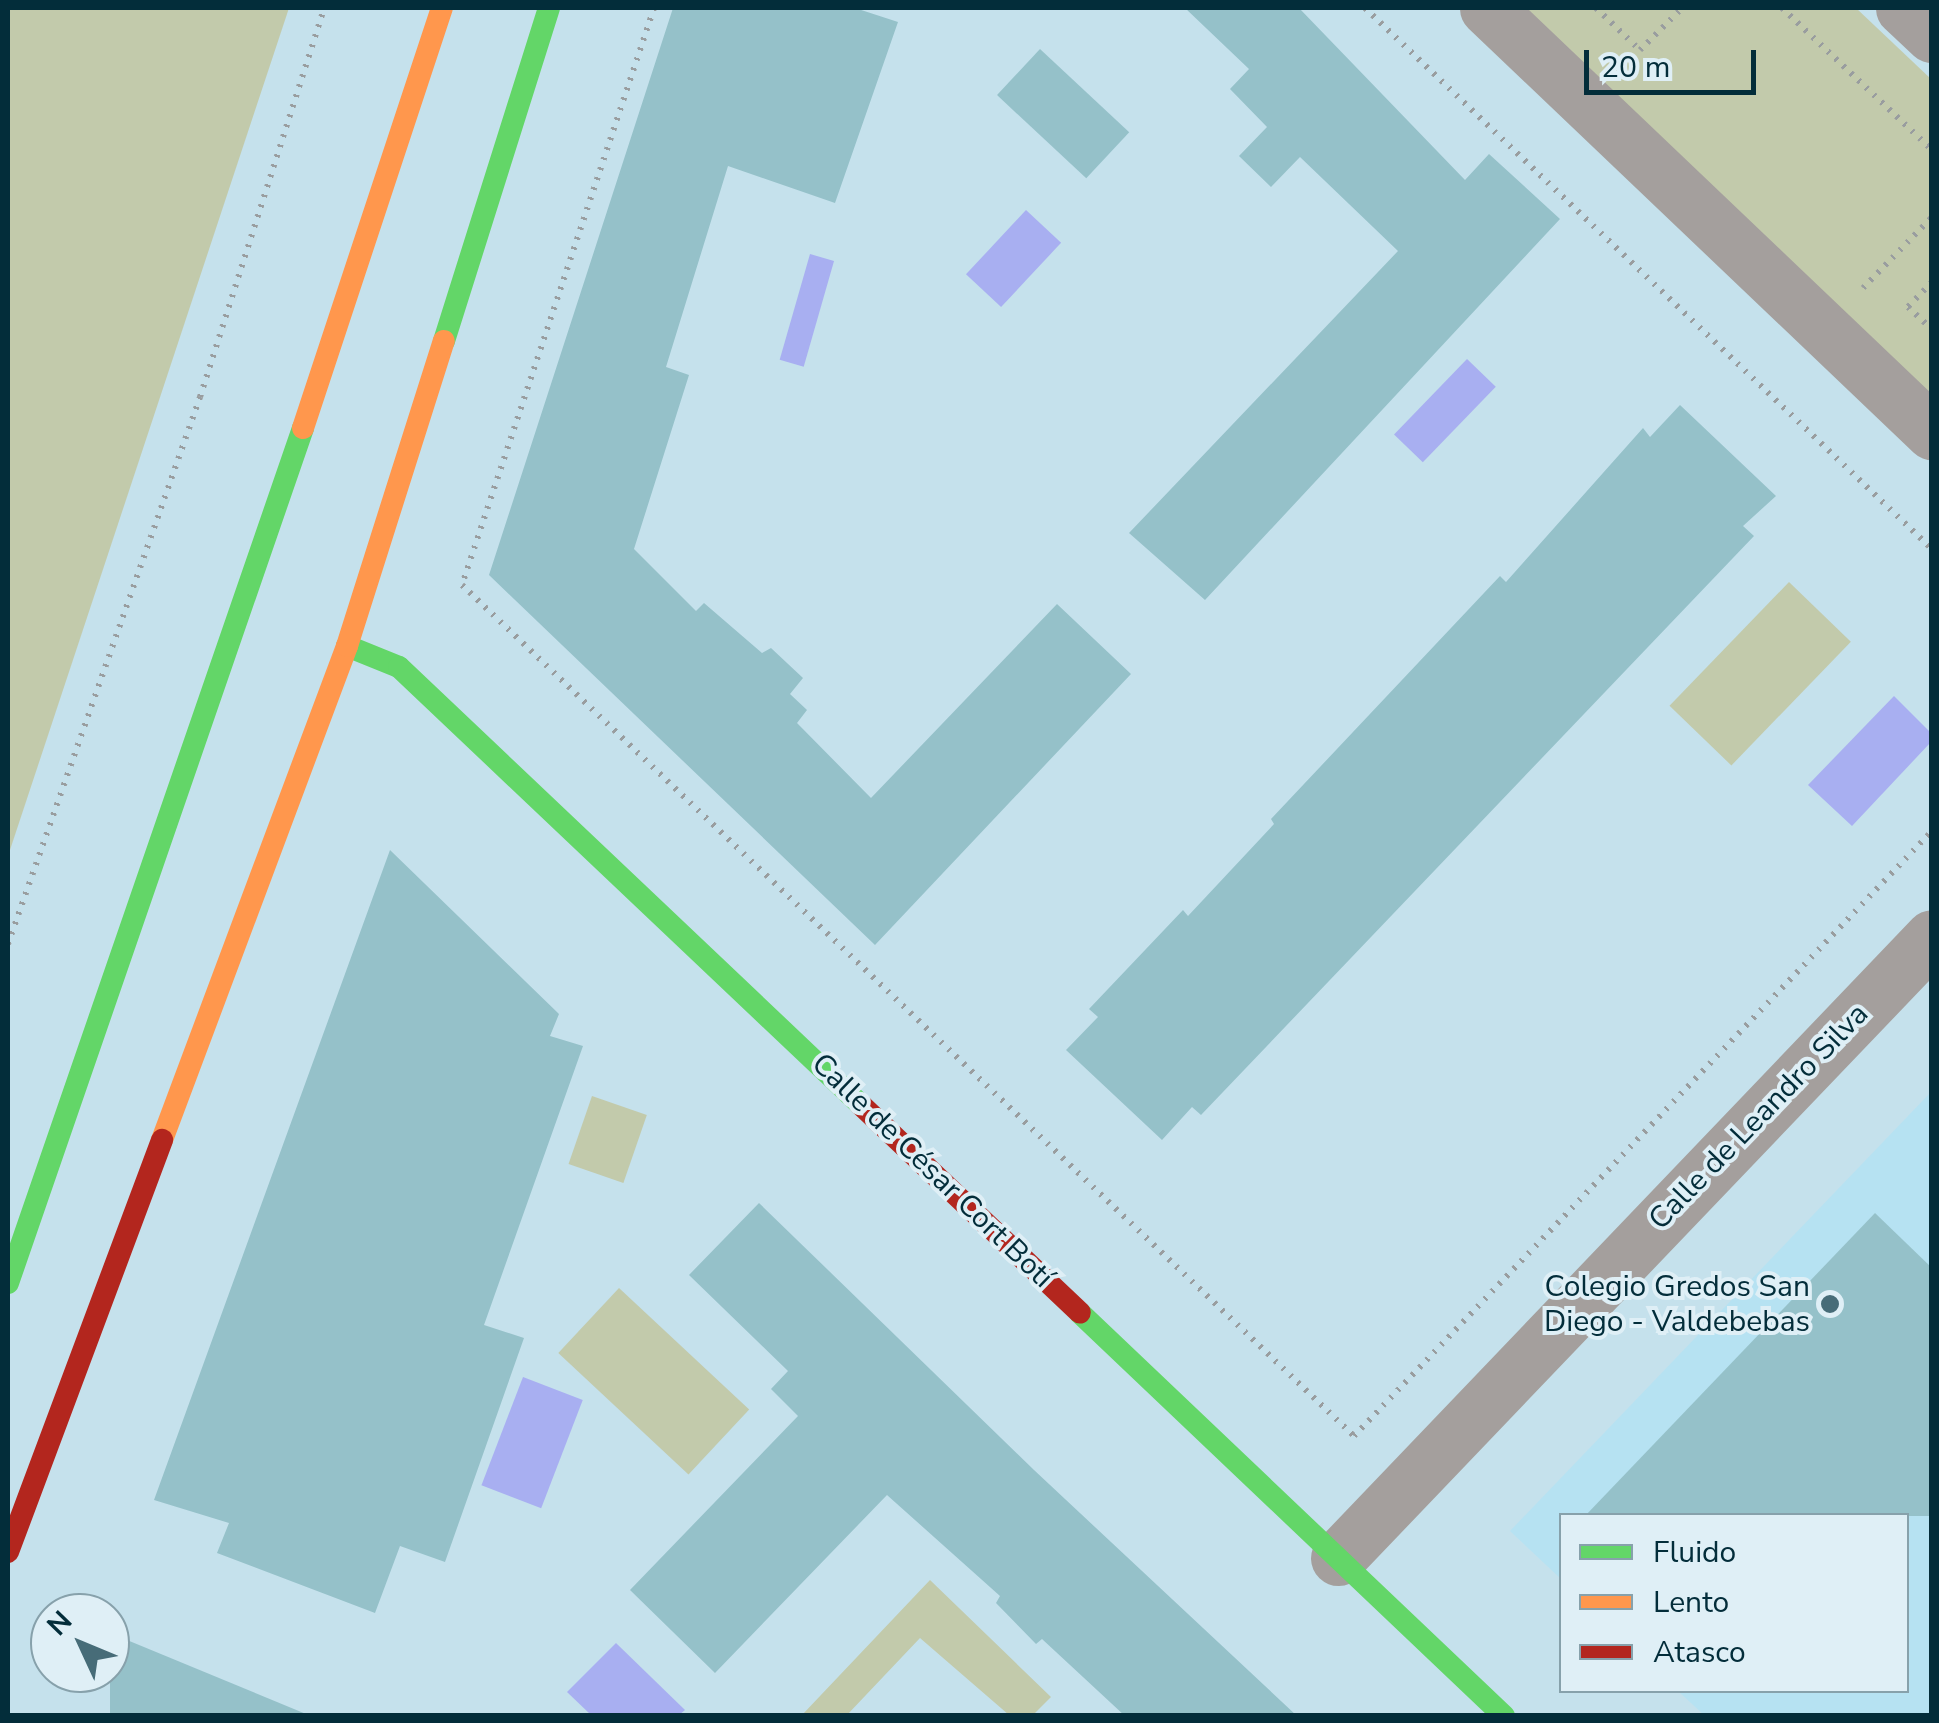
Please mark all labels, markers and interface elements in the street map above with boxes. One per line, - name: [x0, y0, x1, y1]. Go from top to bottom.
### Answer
- scale bar: [1589, 30, 1762, 92]
- text: 20 m: [1601, 47, 1670, 88]
- street label: Calle de Leandro Silva: [1642, 996, 1876, 1238]
- street label: Calle de César Cort Botí: [804, 1046, 1060, 1296]
- place label: Colegio Gredos San Diego - Valdebebas: [1544, 1269, 1810, 1340]
- marker: Colegio Gredos San Diego - Valdebebas: [1819, 1293, 1841, 1315]
- legend: [1559, 1513, 1909, 1693]
- text: Fluido: [1653, 1532, 1736, 1573]
- text: Lento: [1653, 1582, 1729, 1623]
- north arrow: [30, 1593, 130, 1693]
- text: N: [39, 1603, 81, 1644]
- text: Atasco: [1653, 1632, 1746, 1673]

